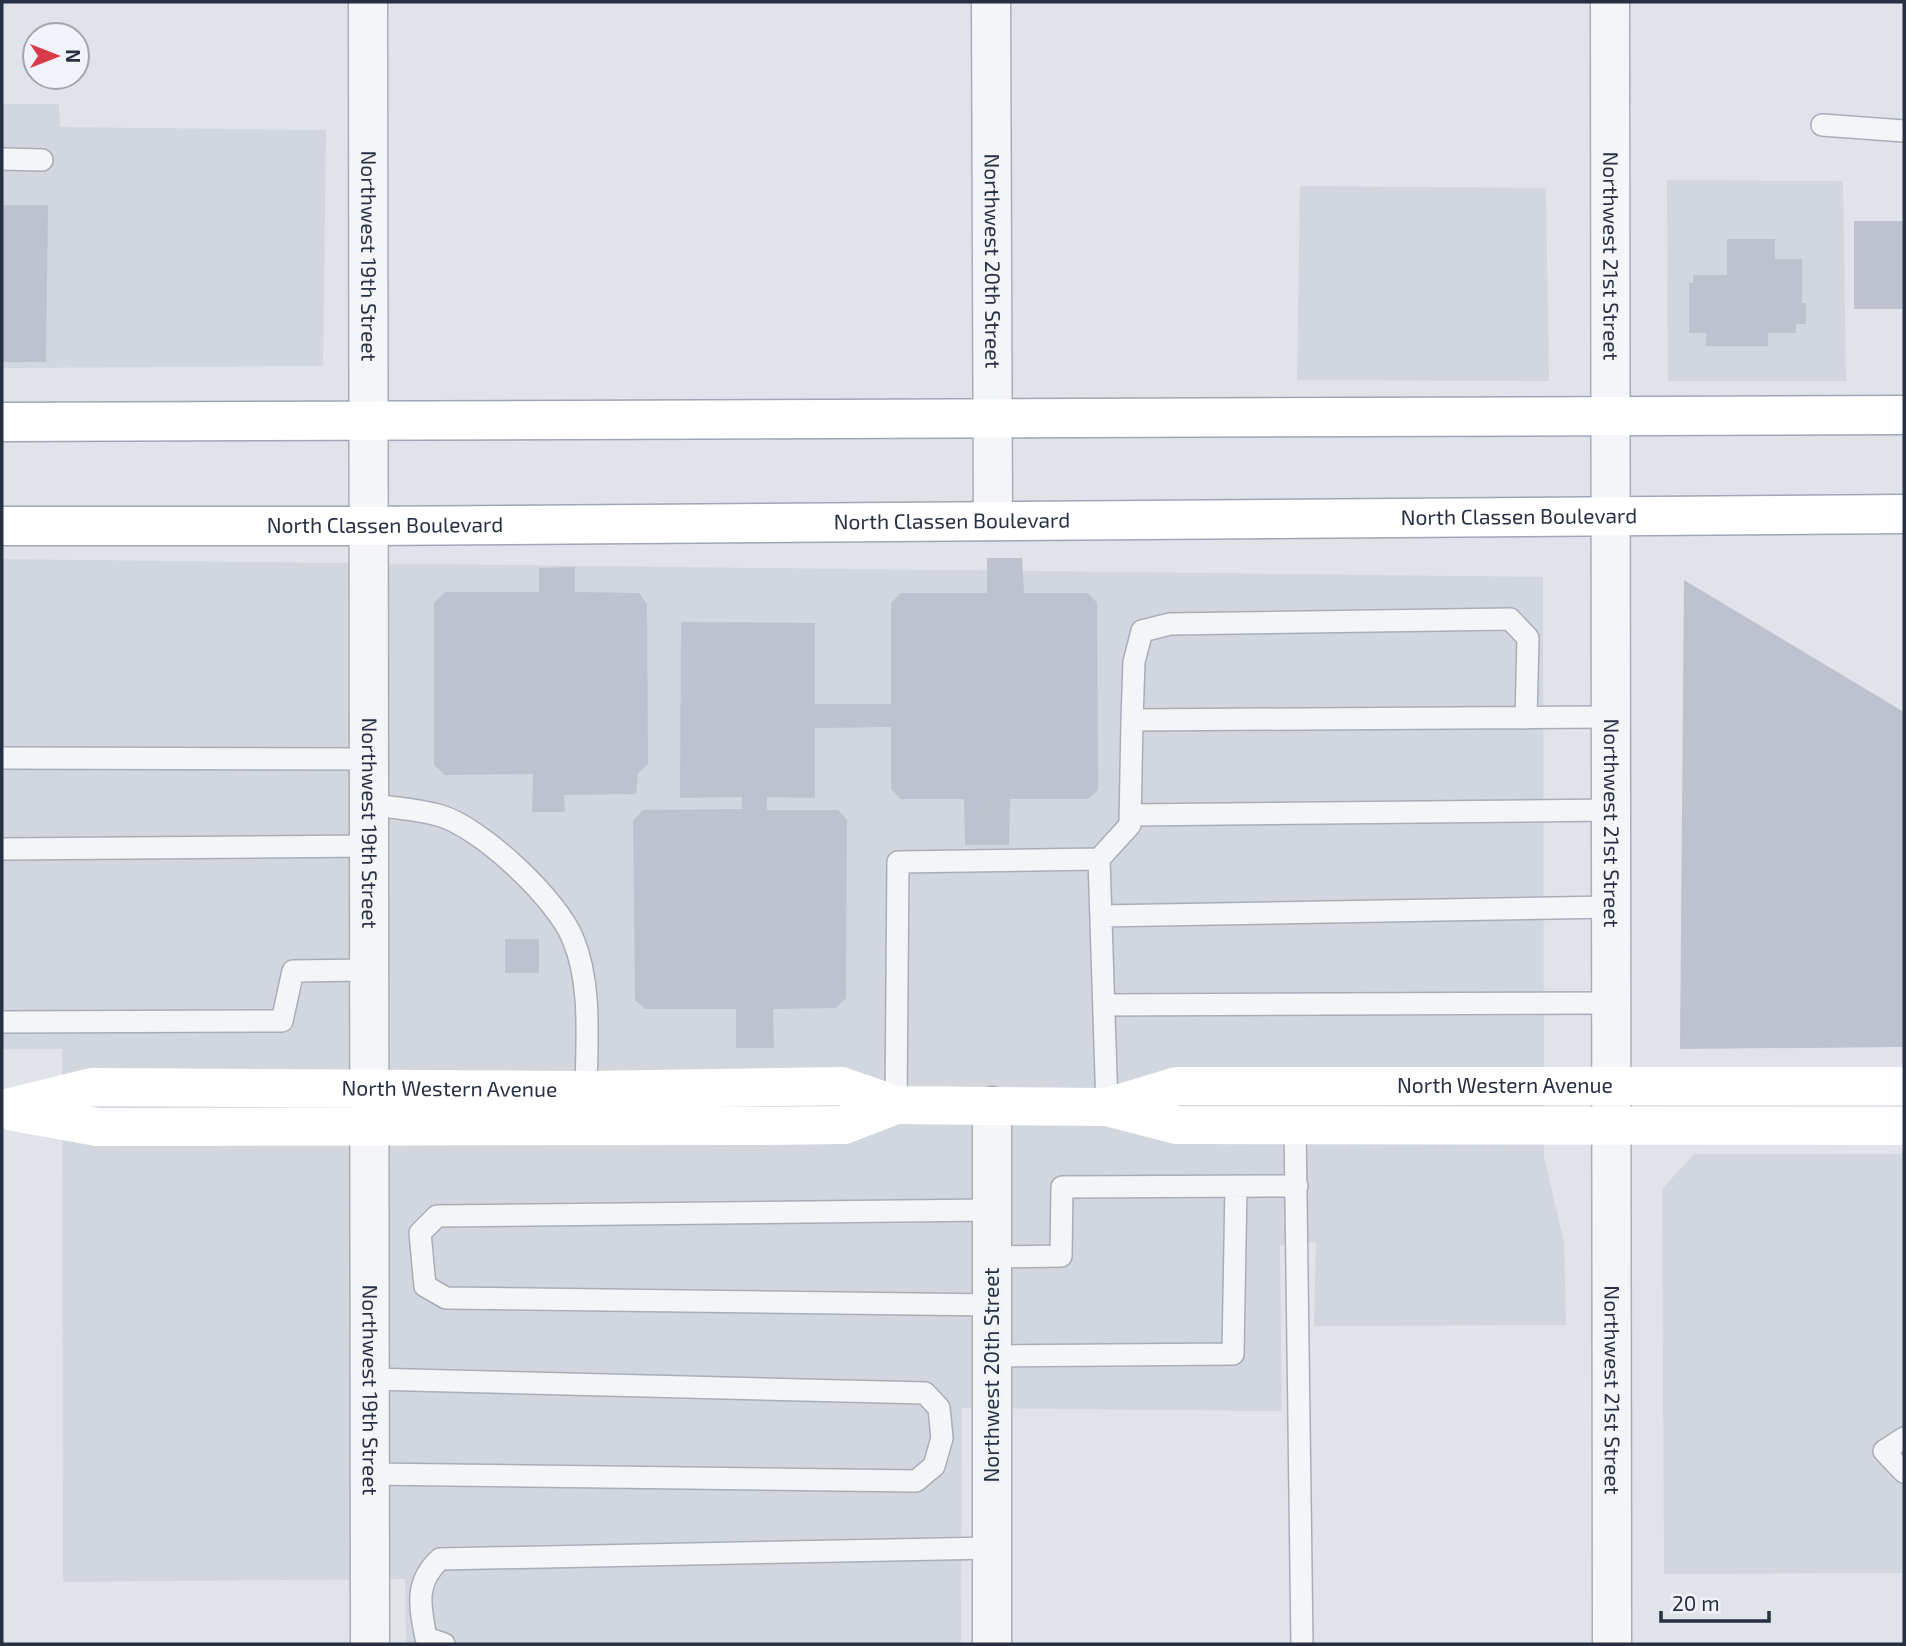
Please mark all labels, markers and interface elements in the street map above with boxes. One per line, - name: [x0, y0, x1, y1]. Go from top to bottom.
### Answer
- north arrow: [21, 21, 91, 91]
- text: N: [62, 49, 85, 63]
- street label: Northwest 19th Street: [357, 150, 382, 362]
- street label: Northwest 21st Street: [1599, 151, 1624, 361]
- street label: Northwest 20th Street: [981, 153, 1006, 369]
- street label: North Classen Boulevard: [1401, 502, 1637, 529]
- street label: North Classen Boulevard: [834, 507, 1070, 533]
- street label: North Classen Boulevard: [267, 511, 503, 537]
- street label: Northwest 19th Street: [358, 717, 383, 929]
- street label: Northwest 21st Street: [1600, 718, 1625, 928]
- street label: North Western Avenue: [1397, 1072, 1613, 1097]
- street label: North Western Avenue: [341, 1075, 557, 1101]
- street label: Northwest 20th Street: [978, 1268, 1003, 1482]
- street label: Northwest 19th Street: [359, 1284, 384, 1496]
- street label: Northwest 21st Street: [1601, 1285, 1626, 1495]
- scale bar: [1661, 1580, 1770, 1624]
- text: 20 m: [1672, 1590, 1720, 1615]

